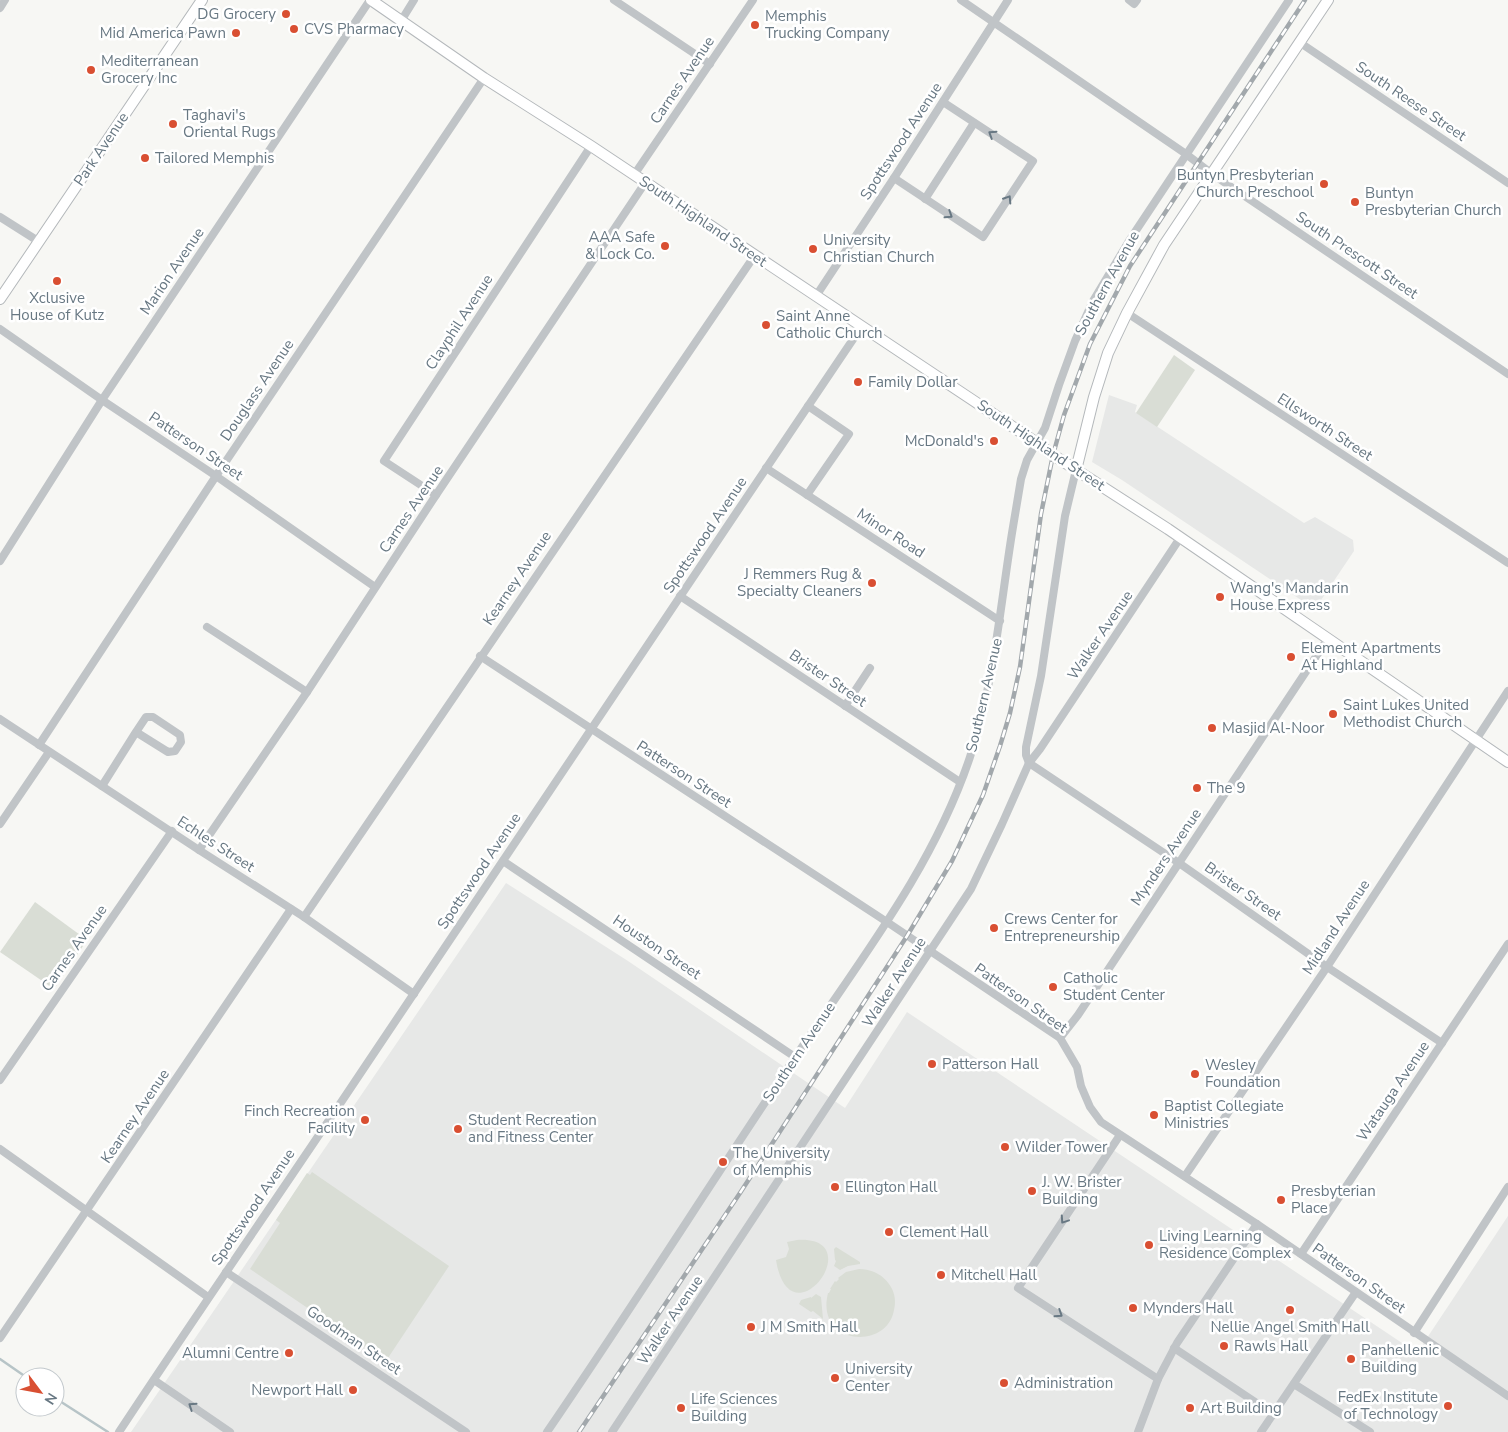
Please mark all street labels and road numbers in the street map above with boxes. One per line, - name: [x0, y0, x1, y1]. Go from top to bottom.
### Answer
- street label: Carnes Avenue: [645, 32, 719, 128]
- street label: South Reese Street: [1352, 57, 1471, 146]
- street label: Spottswood Avenue: [855, 78, 947, 204]
- street label: Park Avenue: [69, 108, 133, 190]
- street label: South Highland Street: [635, 171, 771, 272]
- street label: South Prescott Street: [1292, 207, 1423, 304]
- street label: Marion Avenue: [135, 223, 209, 319]
- street label: Southern Avenue: [1070, 227, 1144, 339]
- street label: Clayphil Avenue: [421, 270, 497, 374]
- street label: Douglass Avenue: [216, 335, 298, 445]
- street label: Ellsworth Street: [1274, 389, 1377, 466]
- street label: South Highland Street: [973, 395, 1109, 496]
- street label: Patterson Street: [145, 407, 248, 485]
- street label: Carnes Avenue: [374, 461, 448, 557]
- street label: Spottswood Avenue: [659, 473, 751, 597]
- street label: Minor Road: [853, 504, 929, 562]
- street label: Kearney Avenue: [478, 527, 556, 629]
- street label: Walker Avenue: [1063, 586, 1137, 684]
- street label: Southern Avenue: [961, 636, 1007, 754]
- street label: Brister Street: [785, 645, 871, 712]
- street label: Patterson Street: [633, 736, 736, 813]
- street label: Mynders Avenue: [1126, 804, 1206, 910]
- street label: Spottswood Avenue: [433, 809, 525, 933]
- street label: Echles Street: [173, 812, 259, 877]
- street label: Brister Street: [1201, 857, 1286, 925]
- street label: Midland Avenue: [1298, 876, 1374, 978]
- street label: Carnes Avenue: [37, 901, 111, 995]
- street label: Houston Street: [609, 910, 706, 984]
- street label: Walker Avenue: [857, 933, 931, 1031]
- street label: Patterson Street: [970, 958, 1072, 1038]
- street label: Southern Avenue: [758, 998, 840, 1106]
- street label: Watauga Avenue: [1352, 1037, 1434, 1145]
- street label: Kearney Avenue: [96, 1065, 174, 1167]
- street label: Spottswood Avenue: [207, 1145, 299, 1269]
- street label: Patterson Street: [1308, 1238, 1410, 1318]
- street label: Walker Avenue: [633, 1271, 707, 1369]
- street label: Goodman Street: [303, 1301, 406, 1380]

